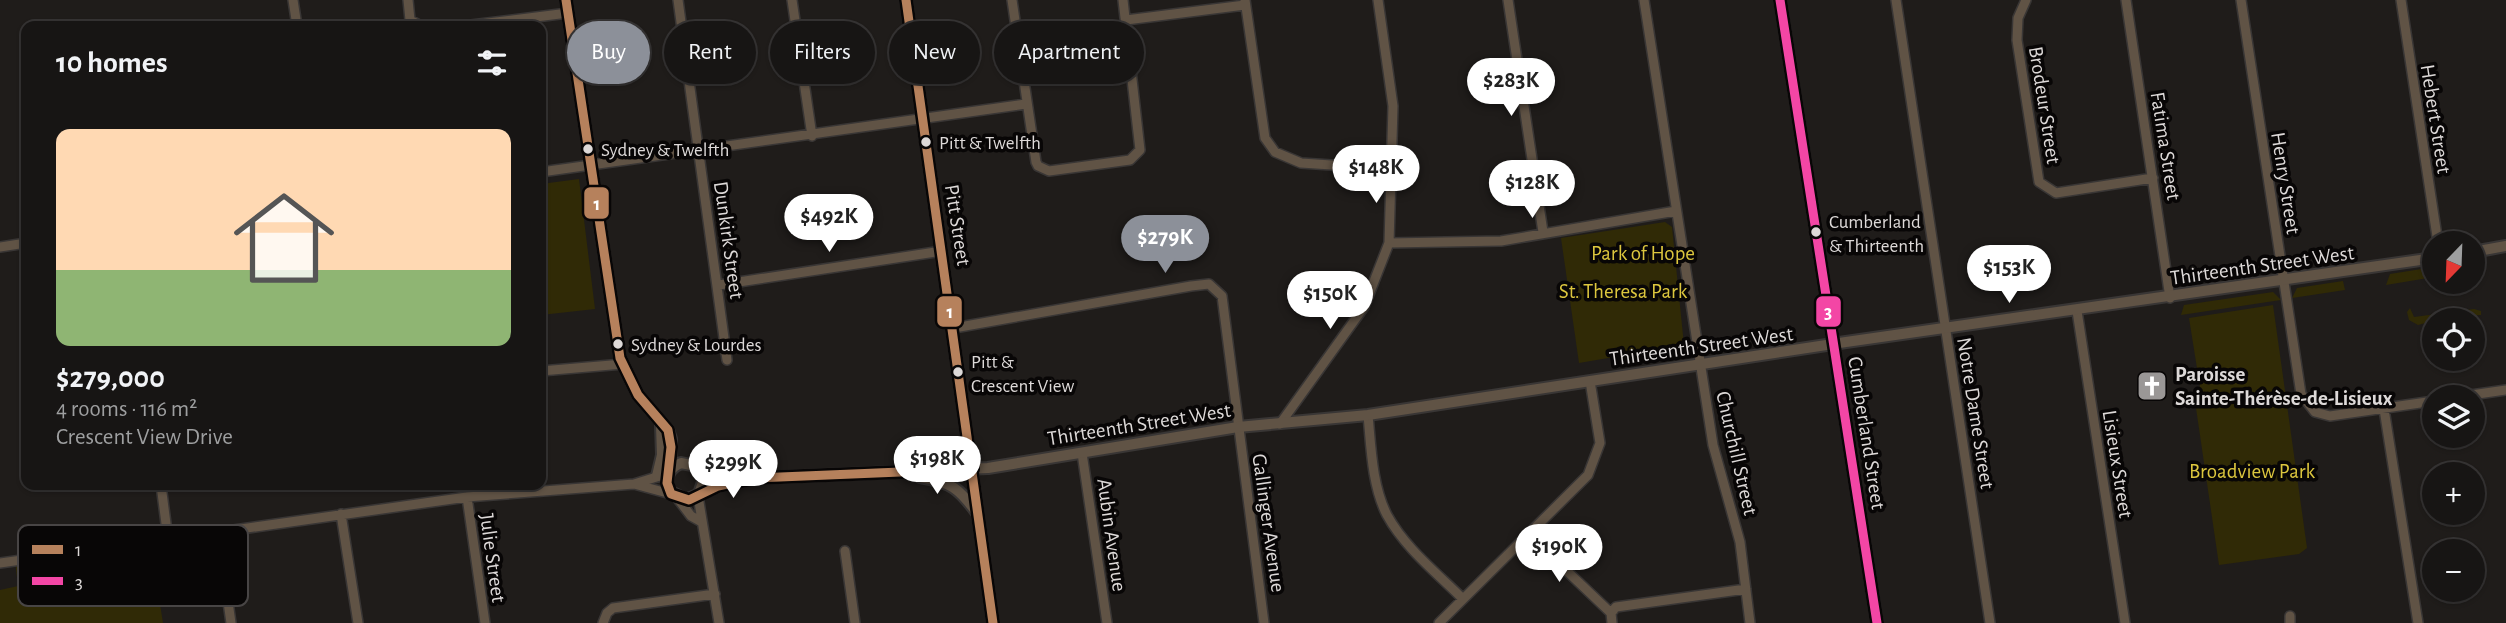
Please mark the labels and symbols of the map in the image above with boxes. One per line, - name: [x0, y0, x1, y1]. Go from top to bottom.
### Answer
- street label: Brodeur Street: [2025, 45, 2064, 166]
- pin: $283K: [1462, 58, 1560, 118]
- street label: Hebert Street: [2416, 63, 2455, 176]
- street label: Fatima Street: [2147, 90, 2184, 202]
- street label: Henry Street: [2267, 130, 2304, 236]
- place label: Pitt & Twelfth: [939, 134, 1041, 153]
- marker: Pitt & Twelfth: [919, 135, 933, 149]
- place label: Sydney & Twelfth: [601, 141, 729, 160]
- marker: Sydney & Twelfth: [581, 142, 595, 156]
- pin: $148K: [1327, 146, 1425, 205]
- pin: $128K: [1483, 160, 1581, 220]
- street label: Dunkirk Street: [710, 180, 747, 301]
- street label: Pitt Street: [941, 183, 974, 268]
- line badge: 1: [583, 186, 610, 220]
- pin: $492K: [780, 194, 878, 254]
- text: 1: [594, 195, 600, 214]
- place label: Cumberland & Thirteenth: [1829, 213, 1924, 256]
- pin: $279K: [1116, 216, 1214, 275]
- marker: Cumberland & Thirteenth: [1809, 225, 1823, 239]
- north arrow: [2422, 231, 2485, 294]
- street label: Thirteenth Street West: [2169, 242, 2356, 289]
- park label: Park of Hope: [1591, 243, 1695, 264]
- pin: $153K: [1960, 246, 2058, 305]
- pin: $150K: [1281, 272, 1379, 331]
- park label: St. Theresa Park: [1559, 281, 1688, 302]
- line badge: 1: [936, 295, 963, 328]
- line badge: 3: [1815, 295, 1842, 328]
- text: 1: [947, 303, 953, 322]
- text: 3: [1824, 303, 1832, 322]
- street label: Thirteenth Street West: [1608, 323, 1795, 370]
- place label: Sydney & Lourdes: [631, 336, 762, 355]
- street label: Notre Dame Street: [1953, 336, 1998, 491]
- marker: Sydney & Lourdes: [611, 337, 625, 351]
- place label: Pitt & Crescent View: [971, 353, 1075, 396]
- street label: Cumberland Street: [1844, 355, 1889, 511]
- place label: Paroisse Sainte-Thérèse-de-Lisieux: [2175, 364, 2393, 409]
- marker: Pitt & Crescent View: [951, 365, 965, 379]
- church icon: Paroisse Sainte-Thérèse-de-Lisieux: [2135, 369, 2169, 403]
- street label: Churchill Street: [1712, 389, 1761, 517]
- street label: Thirteenth Street West: [1046, 400, 1233, 449]
- street label: Lisieux Street: [2099, 409, 2136, 520]
- pin: $198K: [888, 436, 986, 496]
- pin: $299K: [684, 440, 782, 500]
- street label: Gallinger Avenue: [1248, 452, 1289, 594]
- park label: Broadview Park: [2189, 461, 2316, 482]
- street label: Aubin Avenue: [1093, 477, 1130, 593]
- street label: Julie Street: [476, 512, 509, 604]
- pin: $190K: [1510, 524, 1608, 584]
- legend: [18, 525, 248, 606]
- text: 1: [75, 541, 82, 560]
- text: 3: [75, 573, 83, 592]

